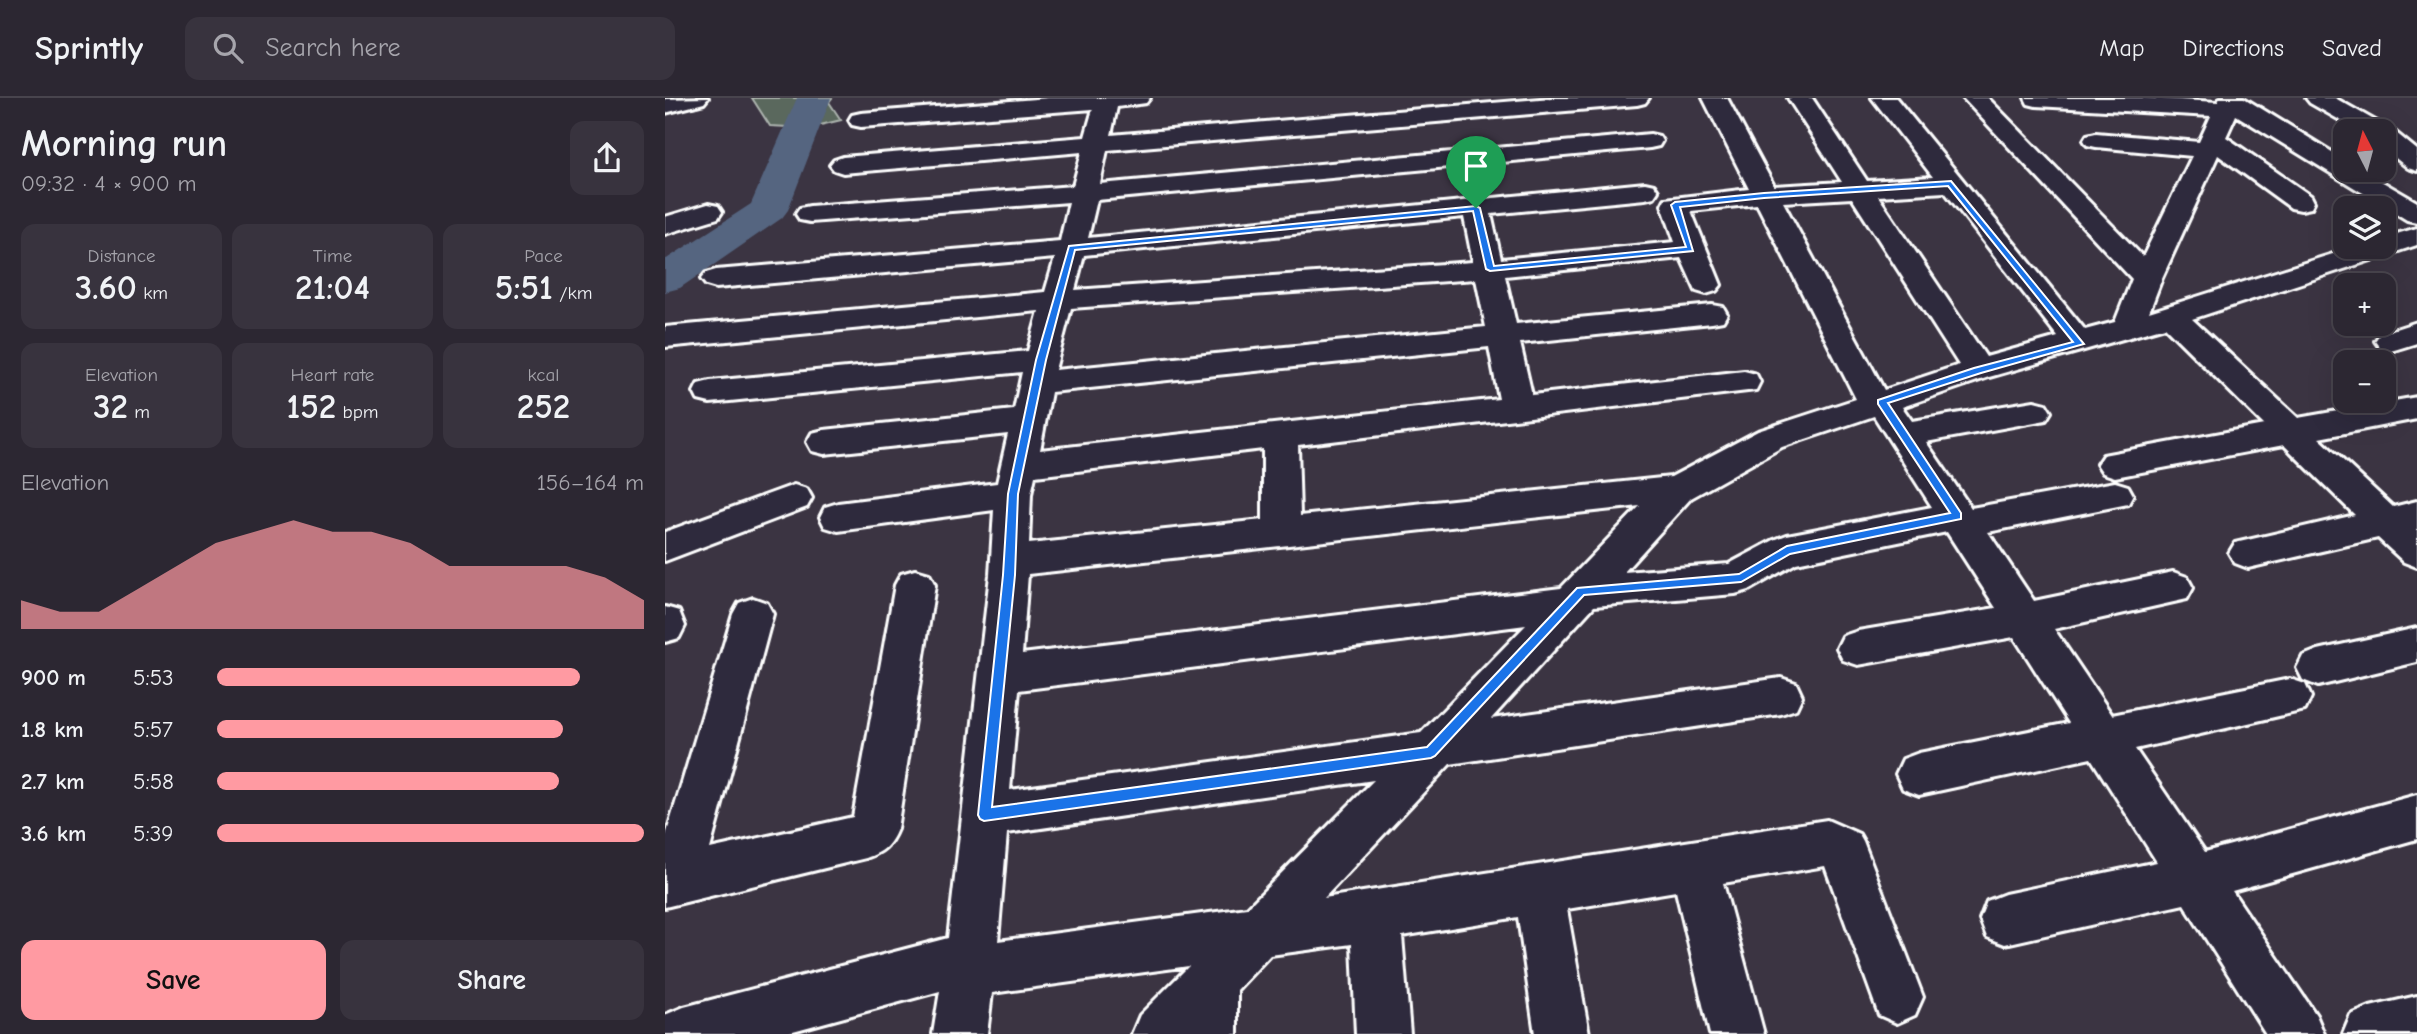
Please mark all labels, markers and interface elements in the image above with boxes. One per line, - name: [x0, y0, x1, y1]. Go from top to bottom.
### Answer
- search box: [185, 17, 675, 80]
- text: Sprintly: [35, 29, 143, 67]
- icon: search: [209, 29, 247, 67]
- text: Search here: [265, 33, 401, 63]
- text: Map: [2099, 34, 2145, 62]
- text: Directions: [2183, 34, 2284, 62]
- text: Saved: [2322, 34, 2382, 62]
- north arrow: [2333, 119, 2396, 182]
- map controls: [2333, 119, 2396, 413]
- button: share: [570, 121, 644, 195]
- text: Morning run: [21, 122, 227, 166]
- pin: [1446, 136, 1506, 208]
- icon: arrive: [1457, 147, 1495, 185]
- text: 09:32 · 4 × 900 m: [21, 170, 197, 197]
- button: layers: [2333, 196, 2396, 259]
- text: Distance: [87, 245, 156, 267]
- text: Time: [313, 245, 352, 267]
- text: Pace: [524, 245, 563, 267]
- text: 3.60: [75, 267, 137, 308]
- text: 21:04: [295, 267, 370, 308]
- text: 5:51: [495, 267, 553, 308]
- button: +: [2333, 273, 2396, 336]
- text: km: [137, 282, 168, 304]
- text: /km: [553, 282, 592, 304]
- button: −: [2333, 350, 2396, 413]
- text: Elevation: [85, 364, 158, 386]
- text: Heart rate: [291, 364, 374, 386]
- text: kcal: [528, 364, 559, 386]
- text: 32: [93, 386, 128, 427]
- text: 152: [286, 386, 336, 427]
- text: 252: [517, 386, 570, 427]
- text: m: [128, 401, 150, 423]
- text: bpm: [336, 401, 379, 423]
- text: Elevation: [21, 469, 109, 496]
- text: 156–164 m: [537, 469, 644, 496]
- text: 900 m: [21, 664, 86, 691]
- text: 5:53: [133, 664, 174, 691]
- text: 1.8 km: [21, 716, 84, 743]
- text: 5:57: [133, 716, 173, 743]
- text: 2.7 km: [21, 768, 85, 795]
- text: 5:58: [133, 768, 174, 795]
- text: 3.6 km: [21, 820, 86, 847]
- text: 5:39: [133, 820, 173, 847]
- button: Save: [21, 940, 326, 1020]
- button: Share: [340, 940, 644, 1020]

